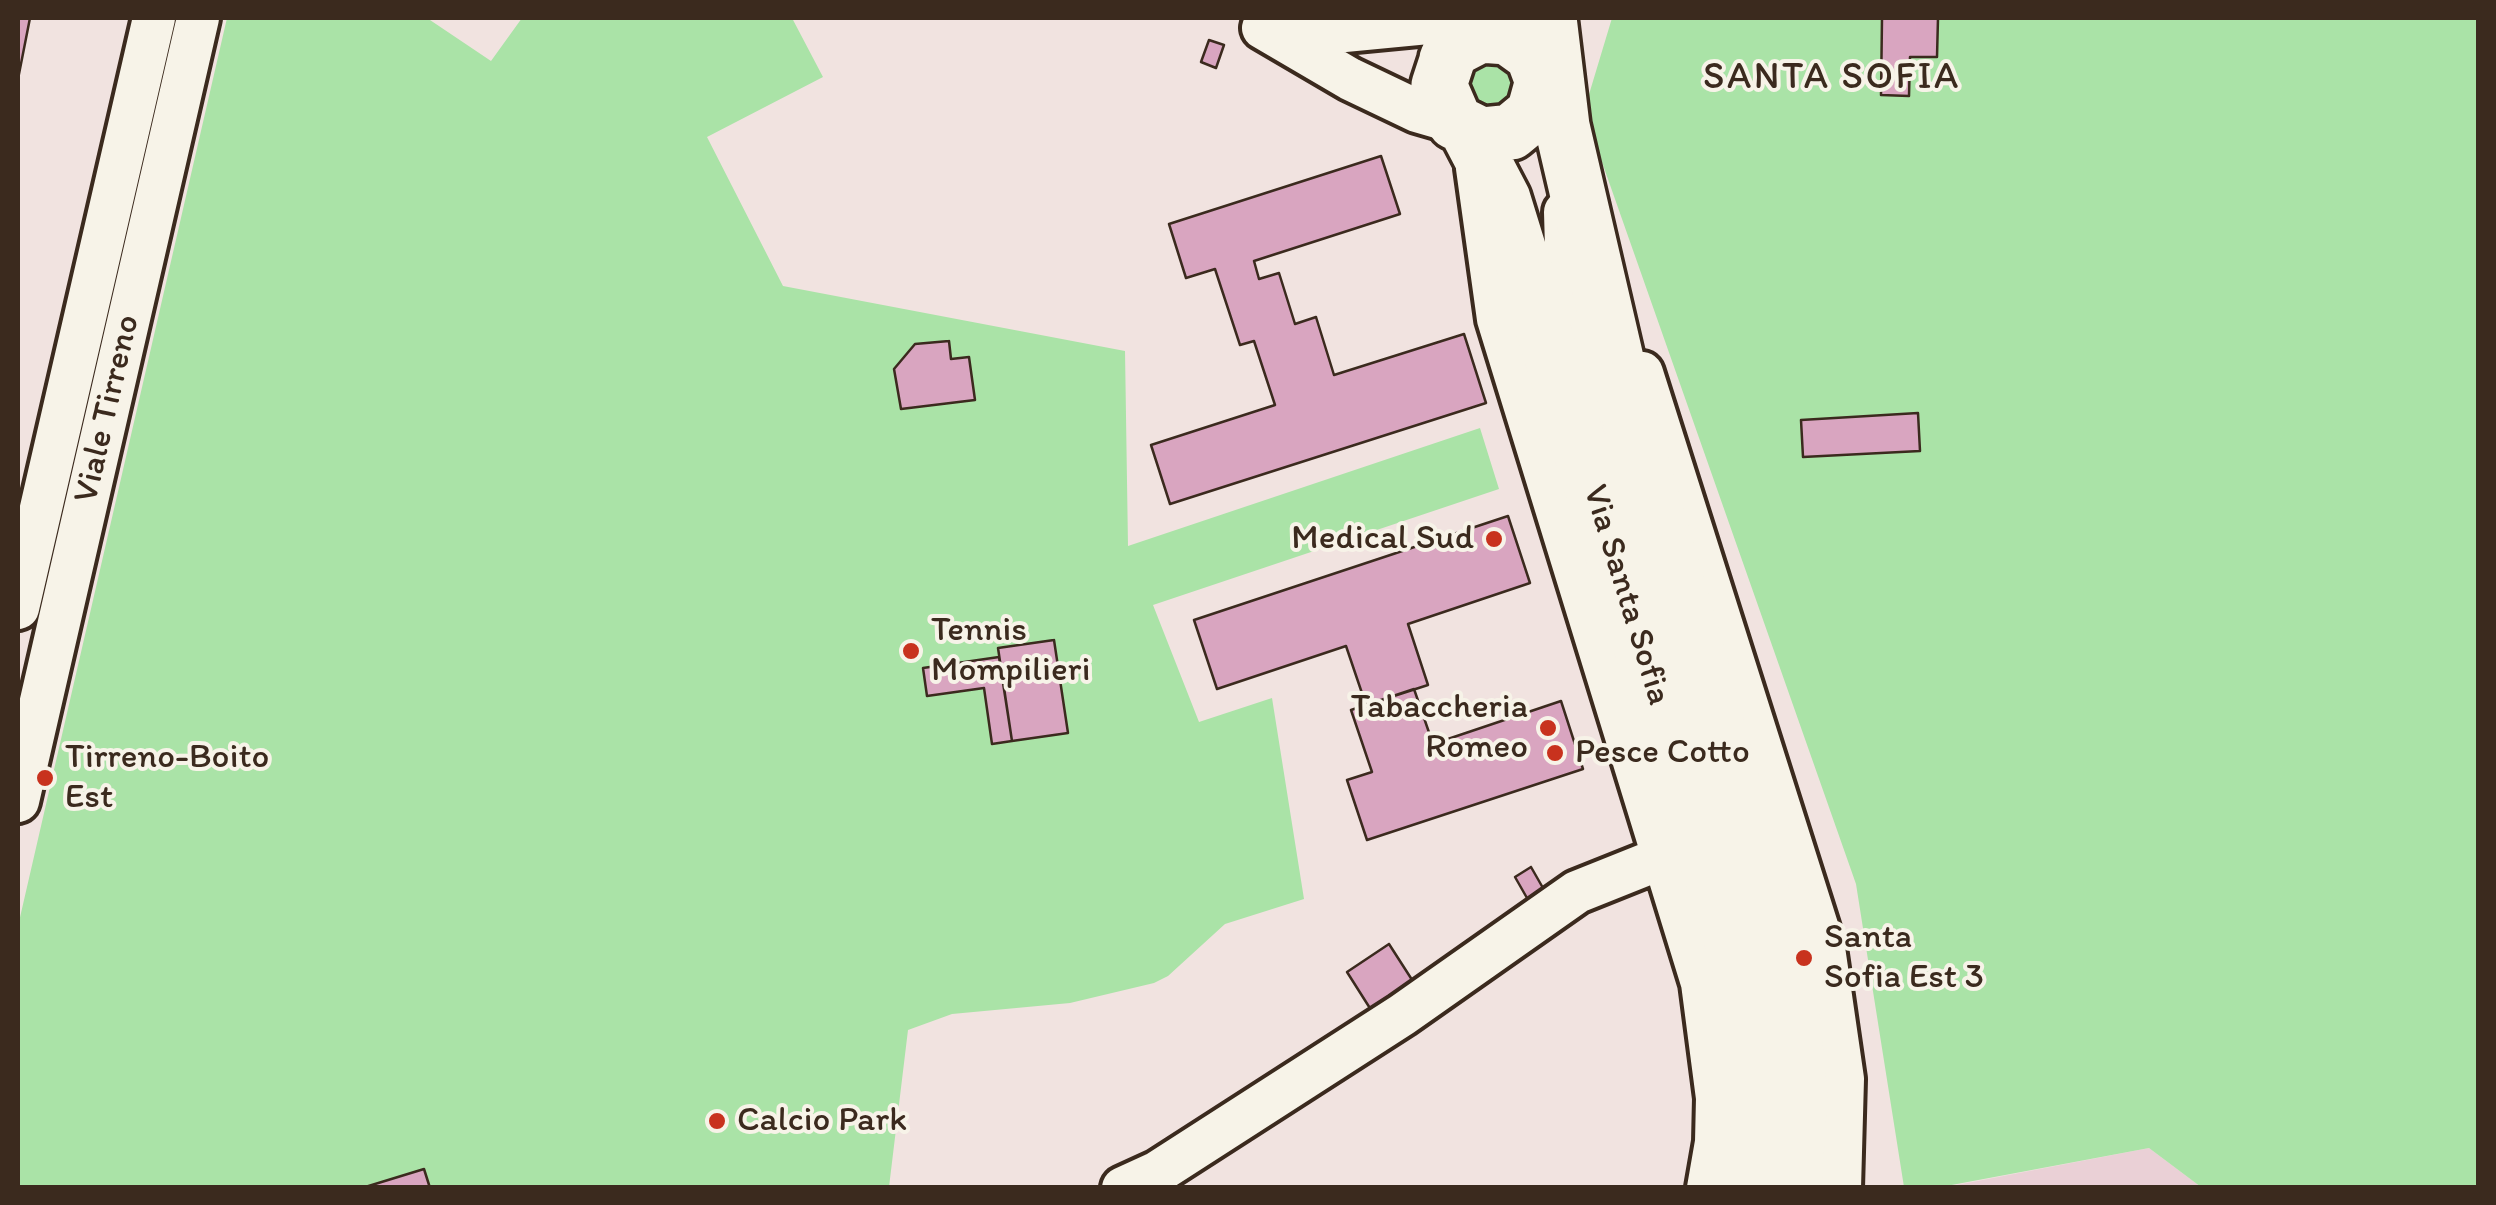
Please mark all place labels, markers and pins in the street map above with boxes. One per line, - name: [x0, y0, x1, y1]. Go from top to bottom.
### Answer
- place label: Medical Sud: [1291, 518, 1474, 560]
- marker: Medical Sud: [1483, 528, 1505, 550]
- place label: Tennis Mompilieri: [931, 610, 1090, 692]
- marker: Tennis Mompilieri: [900, 640, 922, 662]
- place label: Tabaccheria Romeo: [1351, 687, 1528, 769]
- marker: Tabaccheria Romeo: [1537, 717, 1559, 739]
- place label: Pesce Cotto: [1575, 732, 1750, 774]
- place label: Tirreno-Boito Est: [65, 737, 269, 819]
- marker: Pesce Cotto: [1544, 742, 1566, 764]
- marker: Tirreno-Boito Est: [34, 767, 56, 789]
- place label: Santa Sofia Est 3: [1824, 917, 1984, 999]
- marker: Santa Sofia Est 3: [1793, 947, 1815, 969]
- place label: Calcio Park: [737, 1100, 907, 1142]
- marker: Calcio Park: [706, 1110, 728, 1132]

